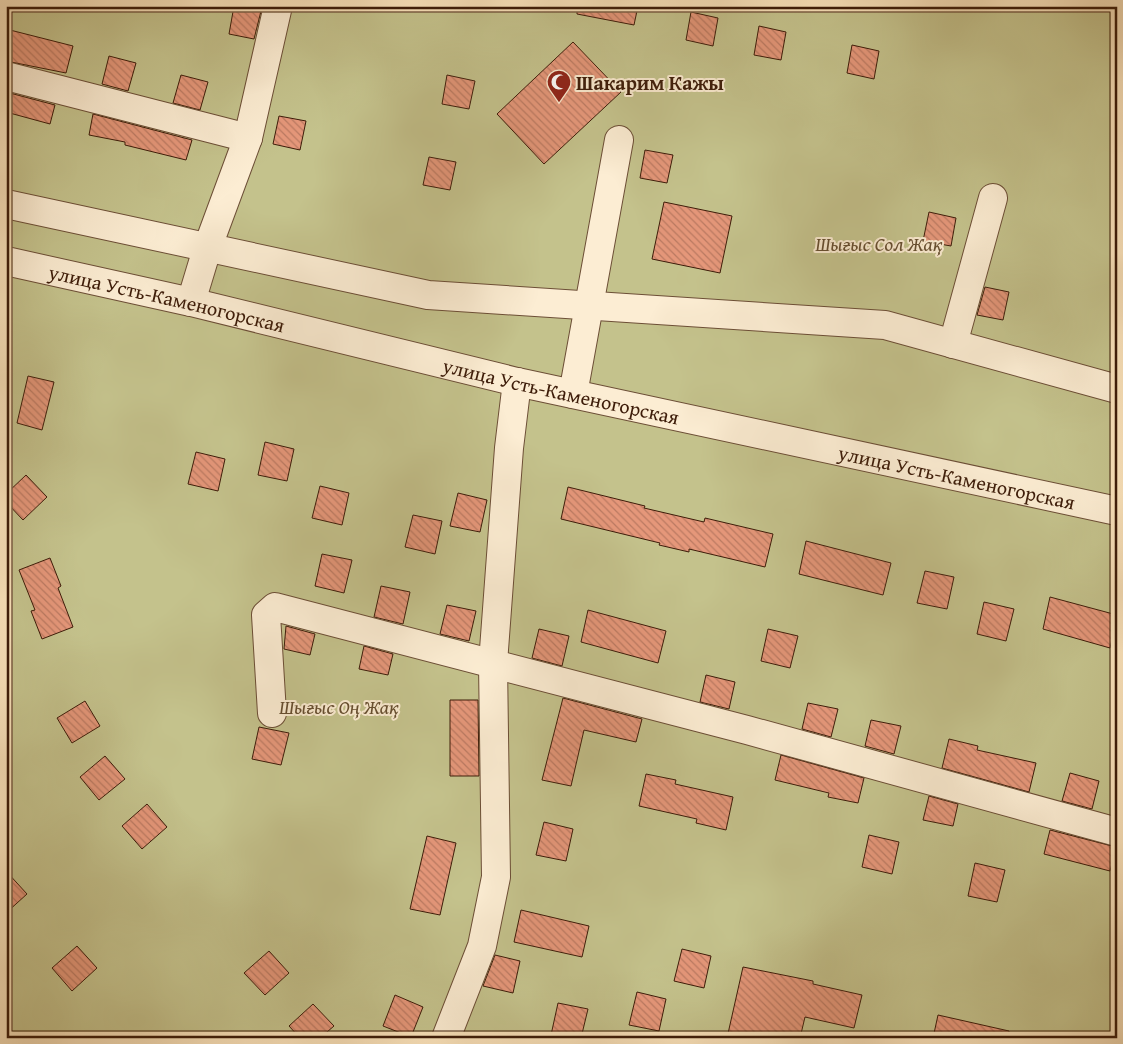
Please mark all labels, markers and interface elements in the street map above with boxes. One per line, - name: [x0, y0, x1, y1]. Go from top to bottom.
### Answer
- place label: Шакарим Кажы: [576, 68, 724, 97]
- mosque icon: Шакарим Кажы: [546, 69, 572, 103]
- park label: Шығыс Сол Жақ: [815, 229, 943, 258]
- street label: улица Усть-Каменогорская: [45, 256, 288, 339]
- street label: улица Усть-Каменогорская: [439, 350, 682, 431]
- street label: улица Усть-Каменогорская: [835, 437, 1078, 516]
- park label: Шығыс Оң Жақ: [279, 692, 399, 721]

